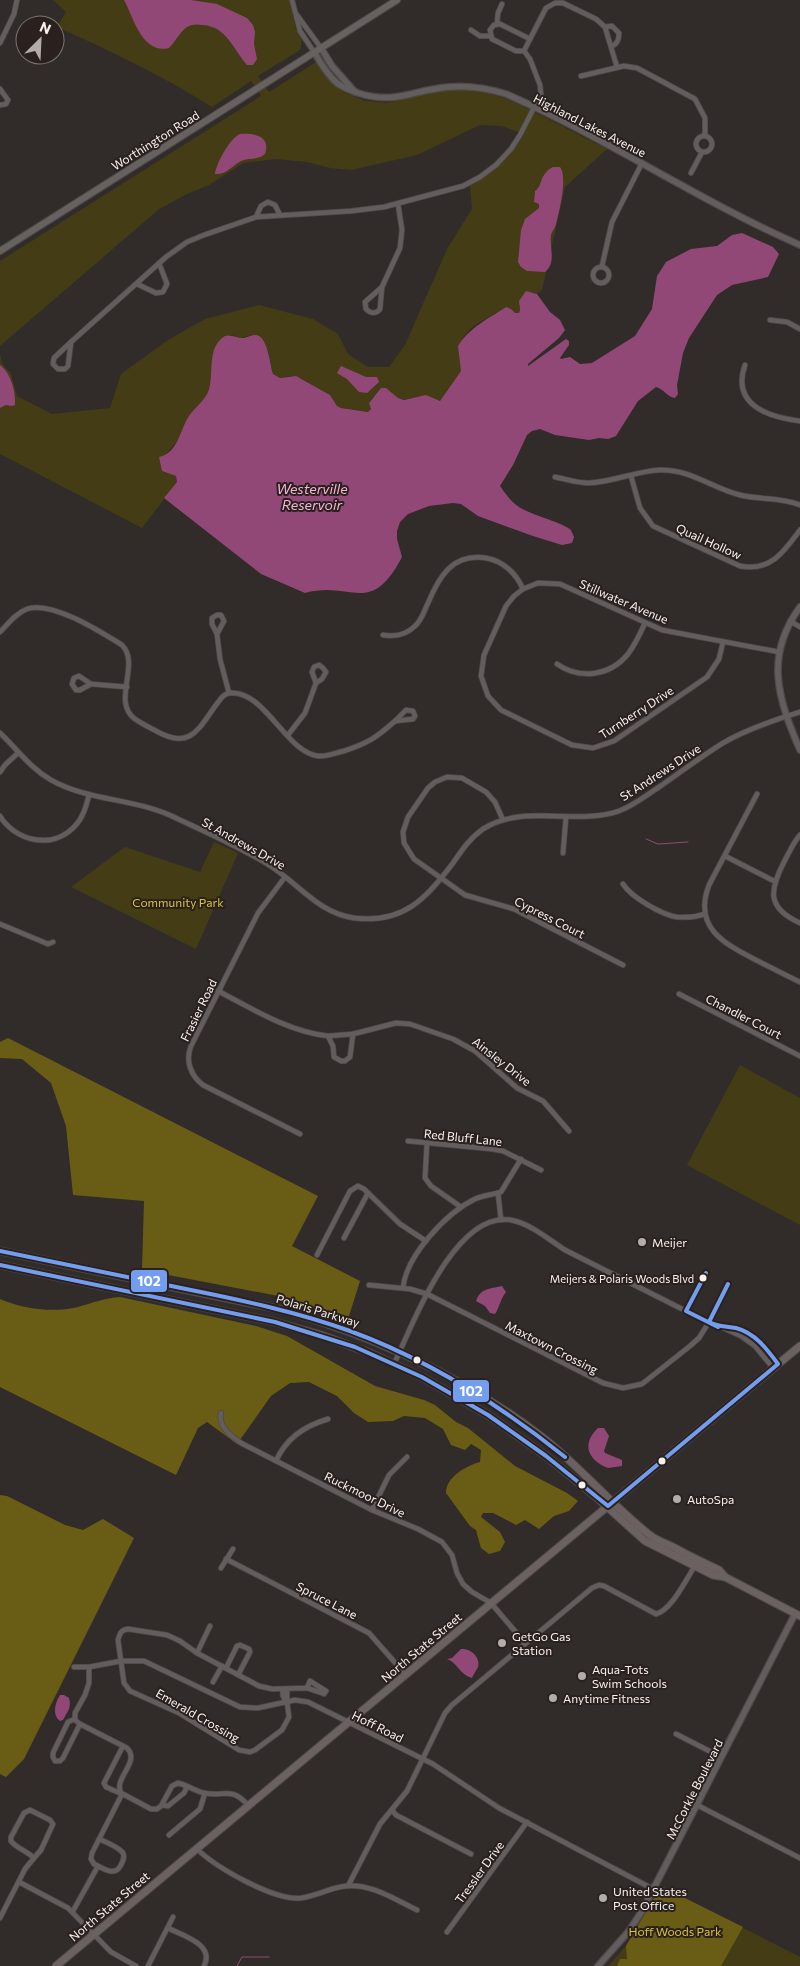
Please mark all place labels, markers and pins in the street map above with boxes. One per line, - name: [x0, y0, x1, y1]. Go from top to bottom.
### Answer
- place label: Meijer: [652, 1235, 687, 1249]
- marker: Meijer: [636, 1236, 648, 1248]
- place label: Meijers & Polaris Woods Blvd: [550, 1272, 694, 1285]
- marker: Meijers & Polaris Woods Blvd: [698, 1273, 708, 1283]
- unlabelled marker: [412, 1355, 422, 1365]
- unlabelled marker: [657, 1456, 667, 1466]
- unlabelled marker: [577, 1480, 587, 1490]
- place label: AutoSpa: [687, 1492, 734, 1506]
- marker: AutoSpa: [671, 1493, 683, 1505]
- place label: GetGo Gas Station: [512, 1629, 571, 1657]
- marker: GetGo Gas Station: [496, 1637, 508, 1649]
- place label: Aqua-Tots Swim Schools: [592, 1662, 667, 1690]
- marker: Aqua-Tots Swim Schools: [576, 1670, 588, 1682]
- place label: Anytime Fitness: [563, 1691, 650, 1705]
- marker: Anytime Fitness: [547, 1692, 559, 1704]
- place label: United States Post Office: [613, 1884, 687, 1912]
- marker: United States Post Office: [597, 1892, 609, 1904]

